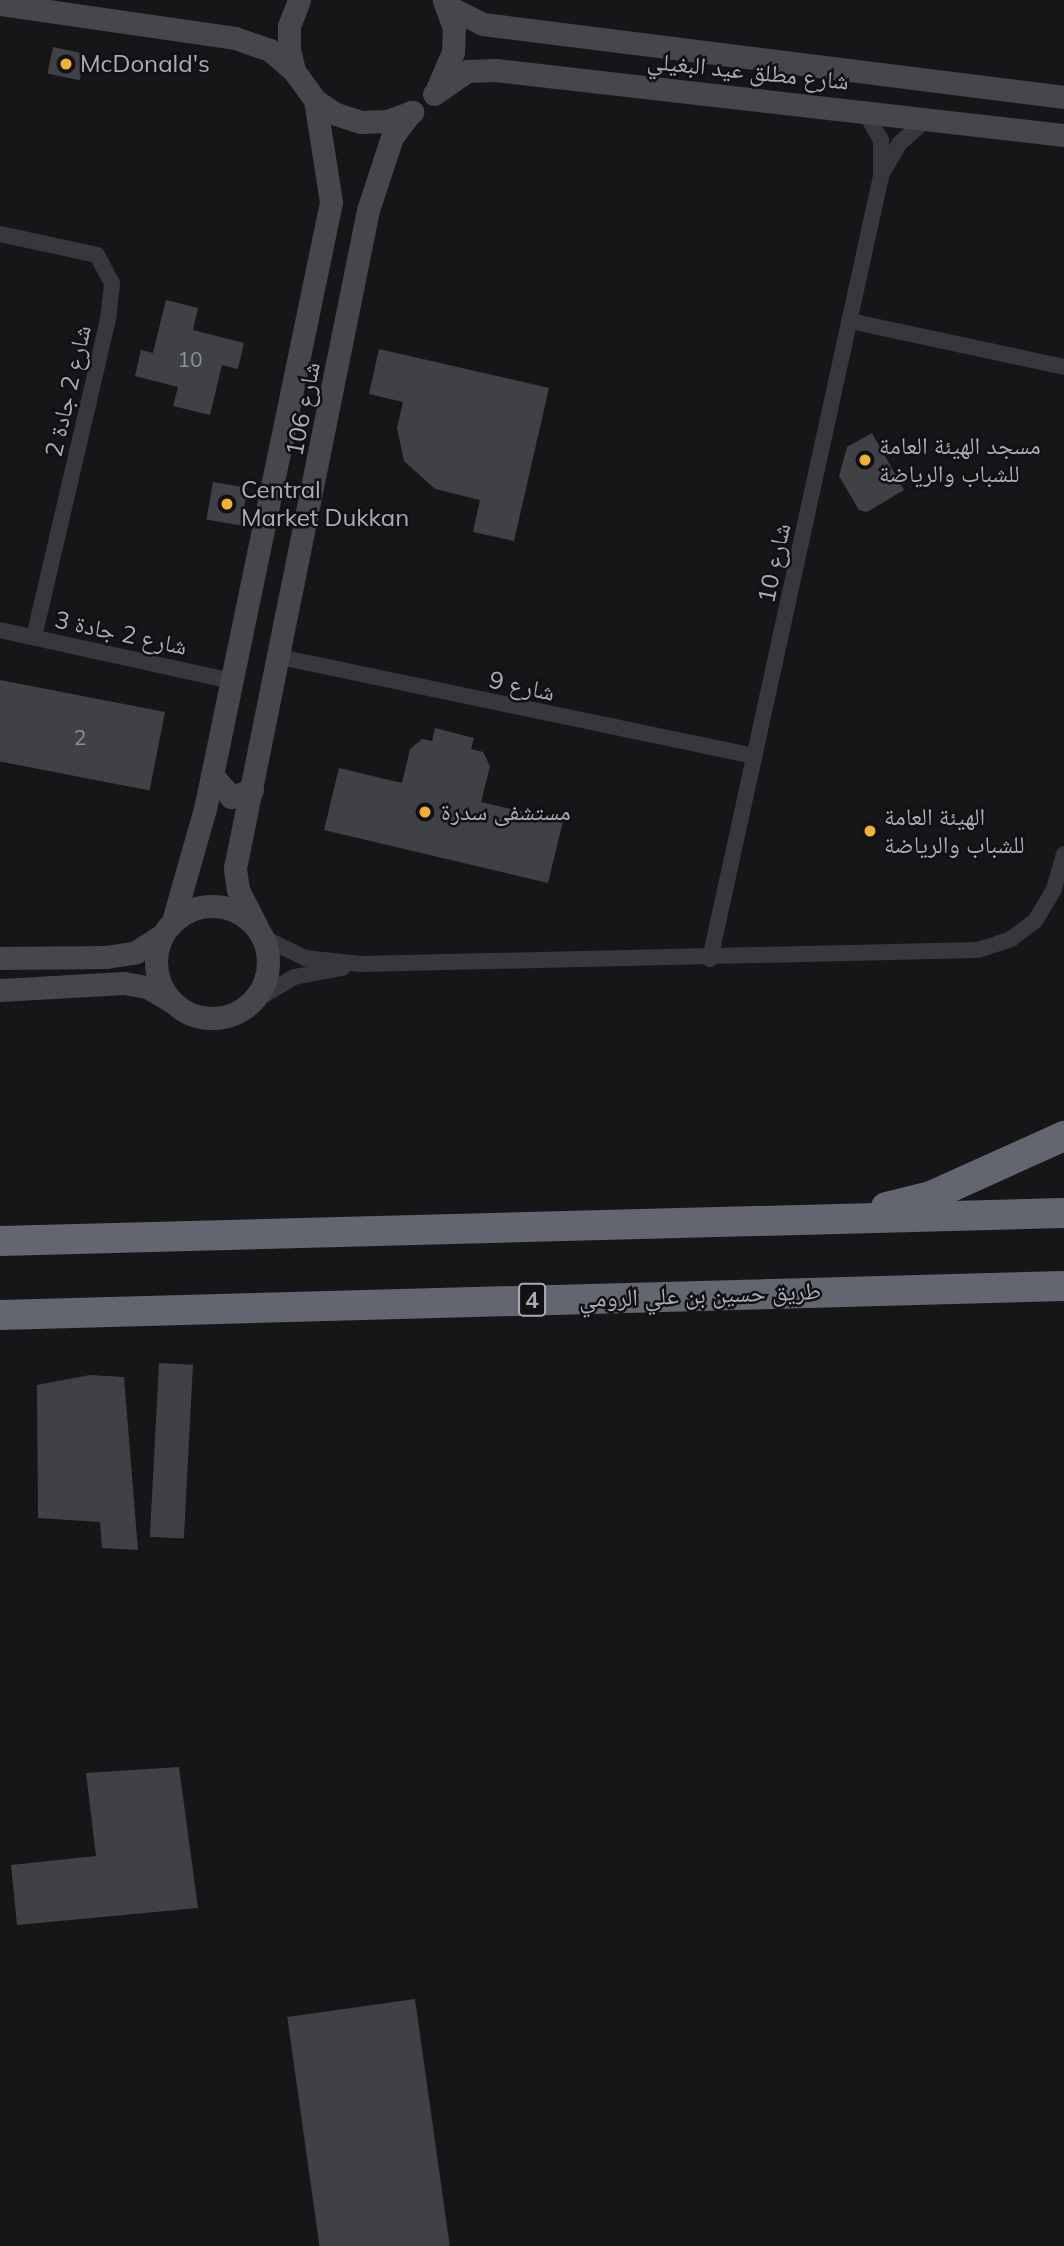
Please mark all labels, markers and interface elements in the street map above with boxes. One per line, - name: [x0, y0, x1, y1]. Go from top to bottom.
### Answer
- street label: شارع مطلق عيد البغيلي: [646, 46, 850, 96]
- place label: McDonald's: [80, 50, 210, 78]
- marker: McDonald's: [58, 56, 74, 72]
- street label: شارع 2 جادة 2: [39, 322, 97, 460]
- house number: 10: [177, 346, 203, 372]
- street label: شارع 106: [280, 360, 326, 458]
- place label: مسجد الهيئة العامة للشباب والرياضة: [879, 432, 1041, 488]
- marker: مسجد الهيئة العامة للشباب والرياضة: [857, 452, 873, 468]
- place label: Central Market Dukkan: [241, 476, 409, 532]
- marker: Central Market Dukkan: [219, 496, 235, 512]
- street label: شارع 10: [752, 521, 796, 605]
- street label: شارع 2 جادة 3: [52, 605, 190, 661]
- street label: شارع 9: [487, 665, 557, 707]
- house number: 2: [74, 724, 86, 750]
- place label: مستشفى سدرة: [441, 798, 571, 826]
- marker: مستشفى سدرة: [415, 802, 435, 822]
- place label: الهيئة العامة للشباب والرياضة: [884, 803, 1024, 859]
- marker: الهيئة العامة للشباب والرياضة: [862, 823, 878, 839]
- street label: طريق حسين بن علي الرومي: [578, 1276, 822, 1314]
- road number: 4: [518, 1280, 546, 1320]

